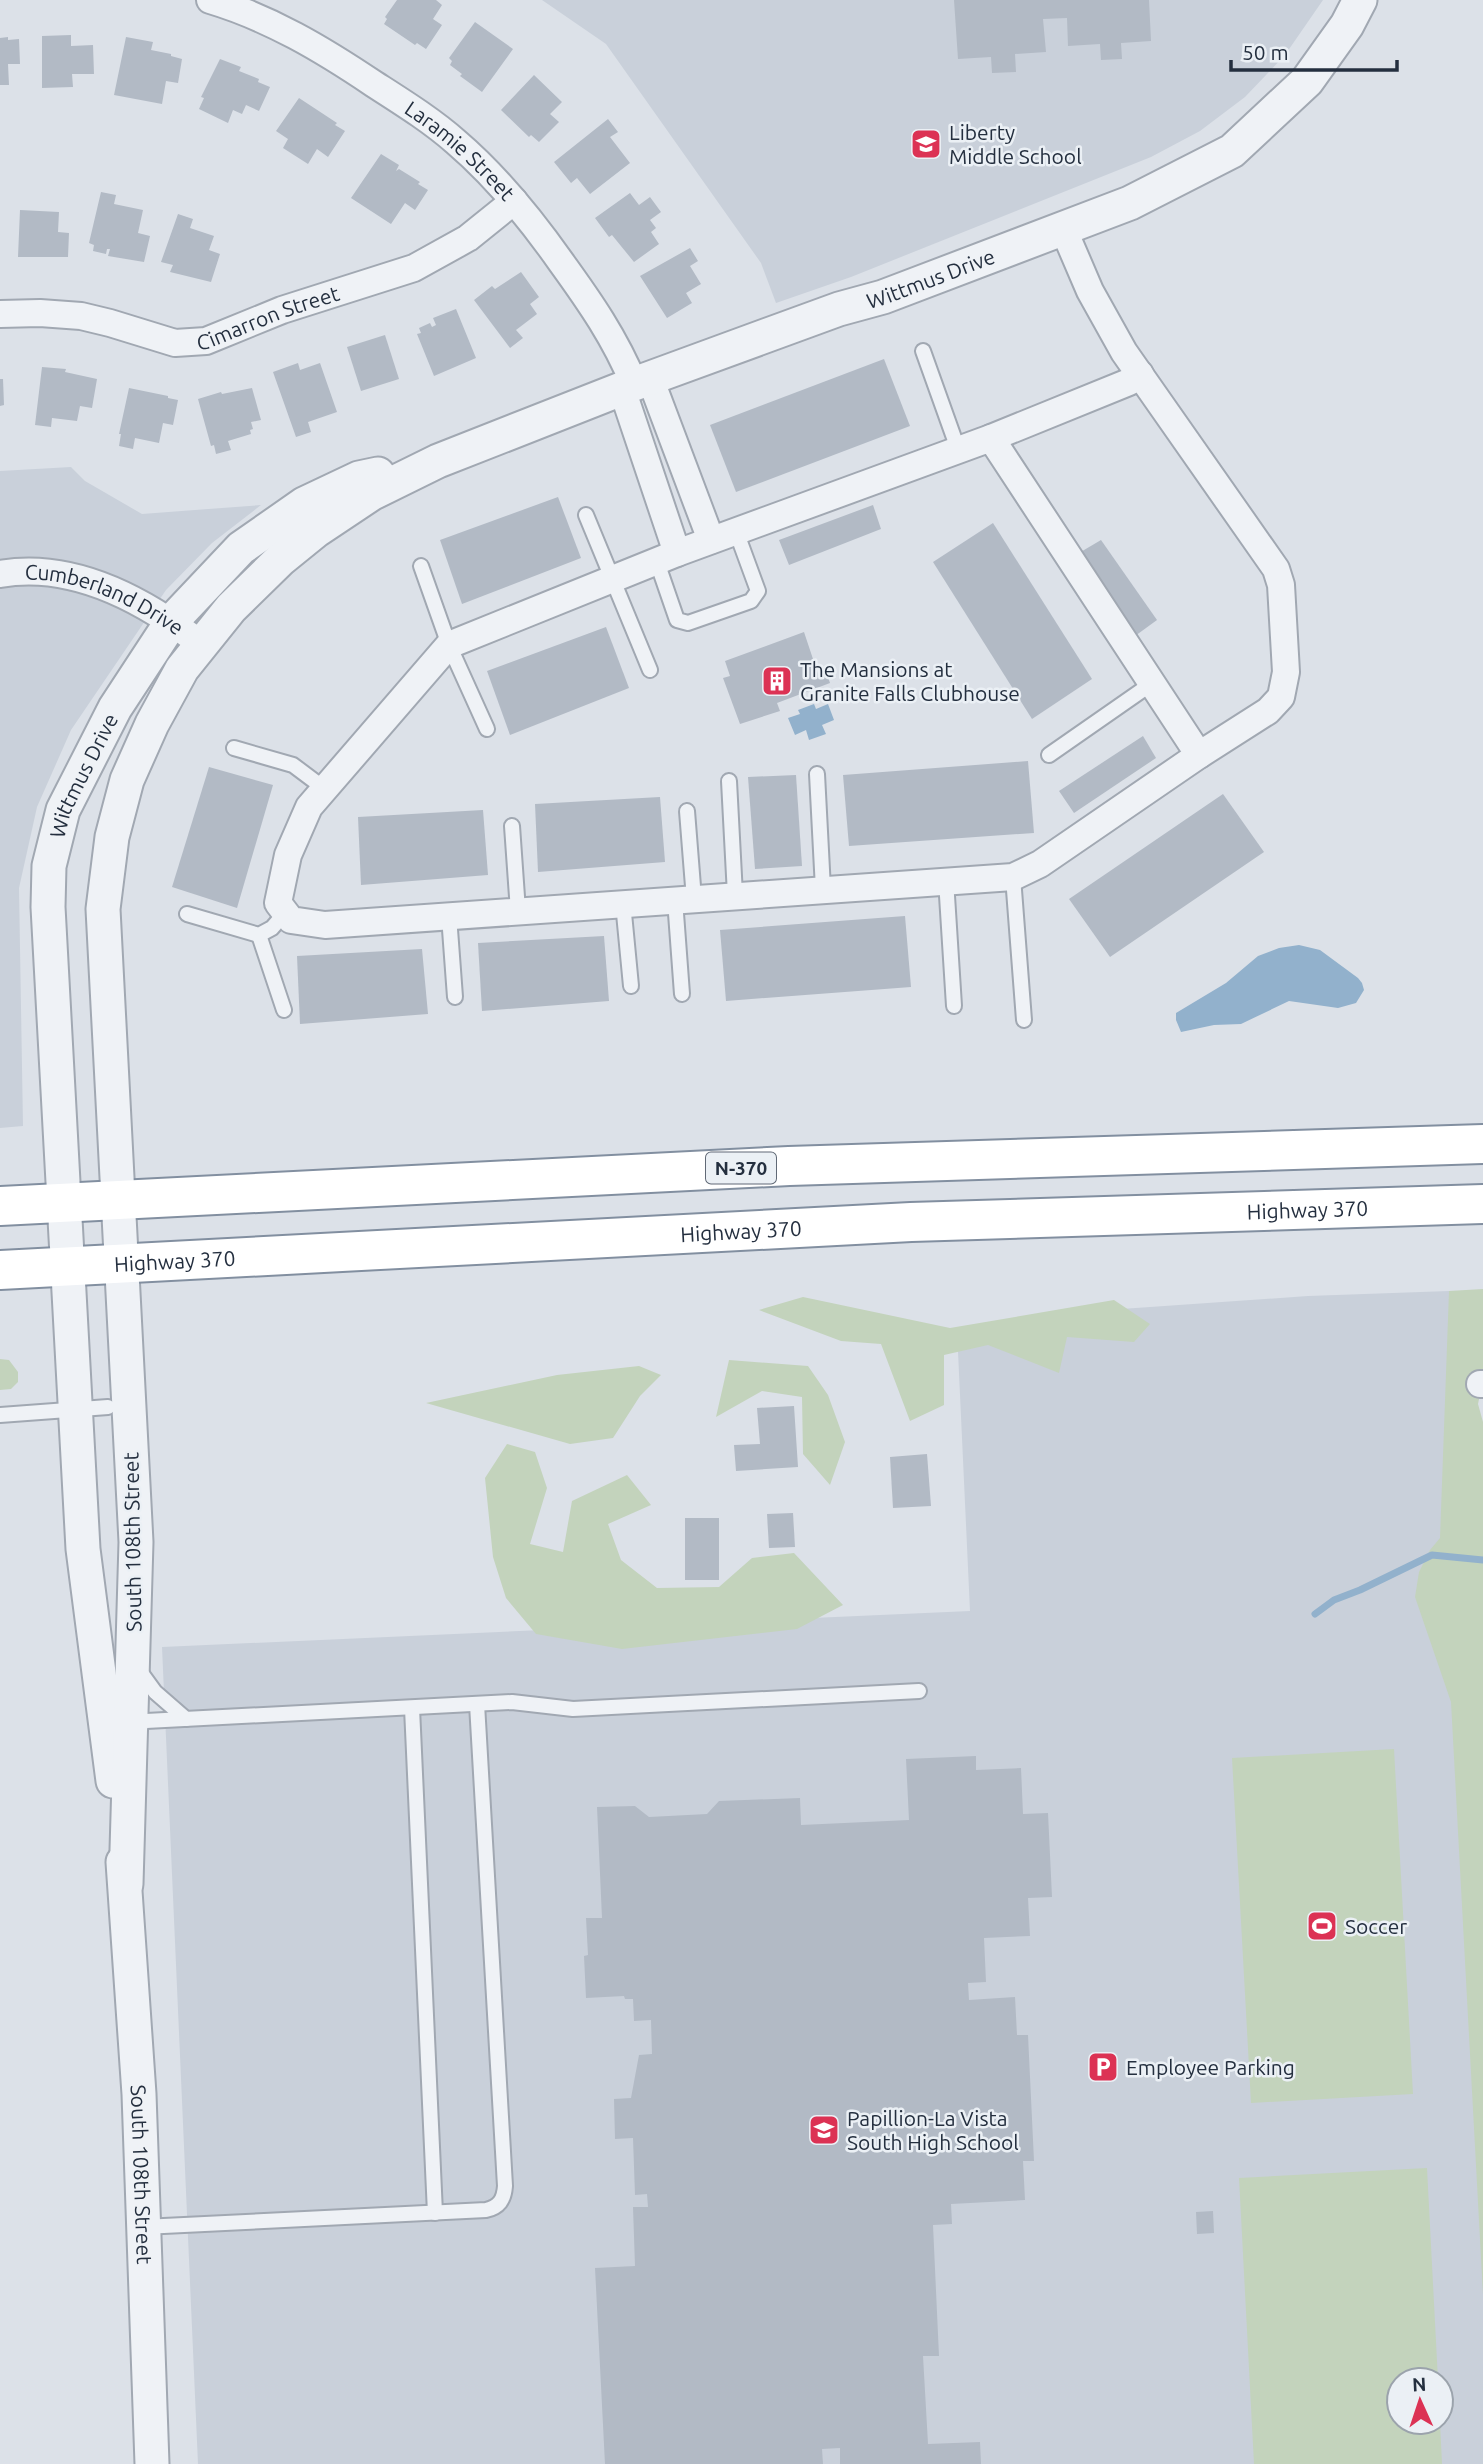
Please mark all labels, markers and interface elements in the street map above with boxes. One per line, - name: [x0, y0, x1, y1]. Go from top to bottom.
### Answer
- scale bar: [1231, 28, 1397, 72]
- text: 50 m: [1242, 40, 1289, 64]
- street label: Laramie Street: [401, 96, 520, 205]
- place label: Liberty Middle School: [949, 120, 1082, 168]
- school or university icon: Liberty Middle School: [909, 127, 943, 161]
- street label: Wittmus Drive: [864, 244, 998, 313]
- street label: Cimarron Street: [196, 281, 342, 354]
- street label: Cumberland Drive: [25, 559, 188, 639]
- place label: The Mansions at Granite Falls Clubhouse: [800, 657, 1020, 705]
- building icon: The Mansions at Granite Falls Clubhouse: [760, 664, 794, 698]
- street label: Wittmus Drive: [45, 709, 122, 840]
- road number: N-370: [706, 1152, 776, 1184]
- street label: Highway 370: [1246, 1196, 1369, 1223]
- street label: Highway 370: [680, 1216, 802, 1246]
- street label: Highway 370: [114, 1246, 236, 1276]
- street label: South 108th Street: [118, 1452, 146, 1632]
- sports icon: Soccer: [1305, 1909, 1339, 1943]
- place label: Soccer: [1345, 1914, 1407, 1938]
- parking icon: Employee Parking: [1086, 2050, 1120, 2084]
- place label: Employee Parking: [1126, 2055, 1295, 2079]
- street label: South 108th Street: [126, 2084, 157, 2265]
- place label: Papillion-La Vista South High School: [847, 2106, 1019, 2154]
- school or university icon: Papillion-La Vista South High School: [807, 2113, 841, 2147]
- north arrow: [1385, 2366, 1455, 2436]
- text: N: [1411, 2373, 1427, 2395]

